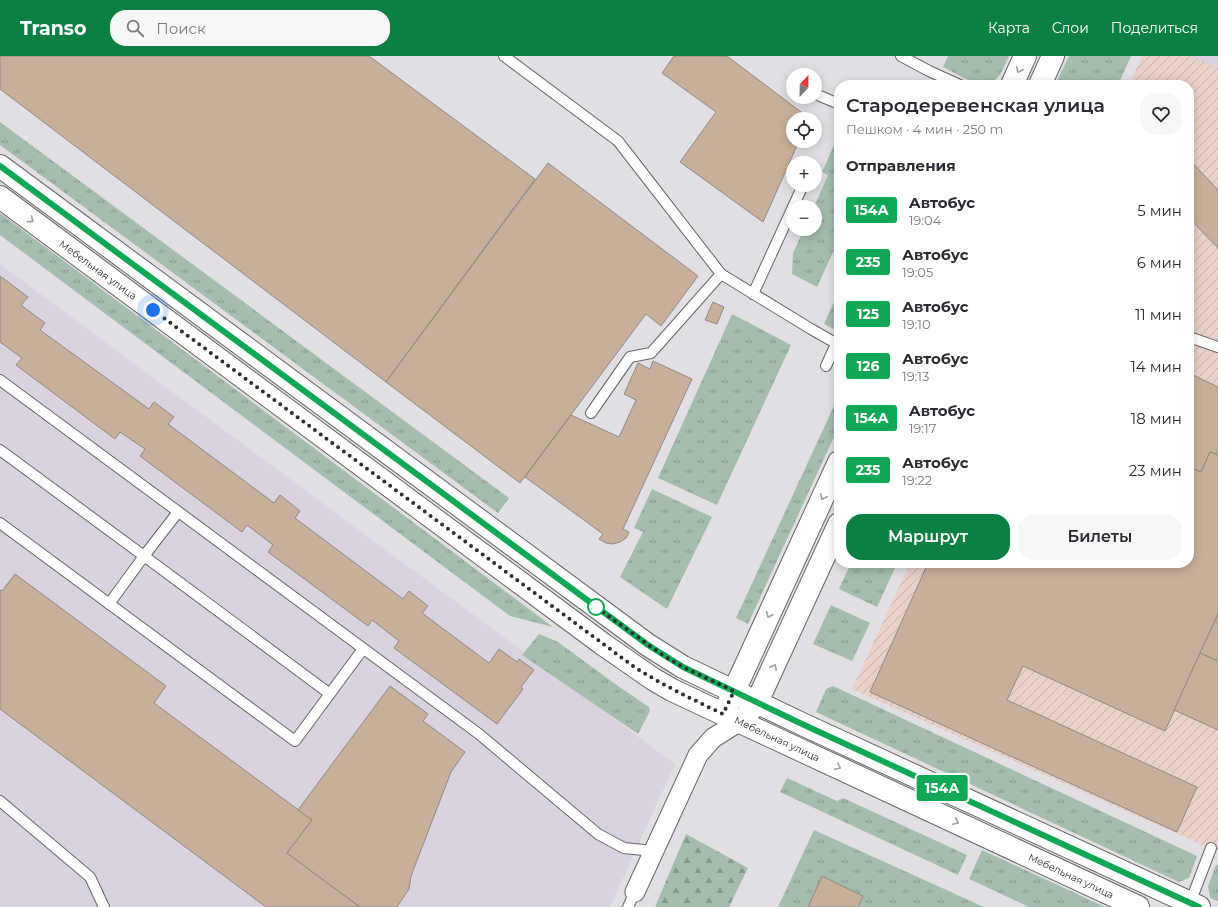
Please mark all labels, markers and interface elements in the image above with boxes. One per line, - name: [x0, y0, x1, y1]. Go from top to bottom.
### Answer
- search box: [110, 10, 390, 46]
- text: Transo: [20, 17, 86, 40]
- icon: search: [124, 17, 146, 39]
- text: Поиск: [156, 19, 206, 38]
- text: Карта: [988, 19, 1030, 37]
- text: Слои: [1052, 19, 1089, 37]
- text: Поделиться: [1111, 19, 1198, 37]
- one-way arrow: [1016, 66, 1024, 74]
- north arrow: [786, 68, 822, 104]
- map controls: [786, 68, 822, 236]
- button: heart: [1140, 93, 1182, 135]
- text: Стародеревенская улица: [846, 94, 1105, 117]
- button: locate: [786, 112, 822, 148]
- text: Пешком · 4 мин · 250 m: [846, 121, 1003, 137]
- button: +: [786, 156, 822, 192]
- text: Отправления: [846, 156, 956, 175]
- text: Автобус: [909, 193, 975, 212]
- button: −: [786, 200, 822, 236]
- text: 154А: [854, 201, 889, 219]
- text: 5 мин: [1137, 201, 1182, 220]
- text: 19:04: [909, 212, 941, 228]
- one-way arrow: [27, 216, 34, 223]
- street label: Мебельная улица: [57, 237, 139, 303]
- text: Автобус: [902, 245, 969, 264]
- text: 235: [856, 253, 880, 271]
- text: 6 мин: [1137, 253, 1182, 272]
- text: 19:05: [902, 264, 933, 280]
- text: Автобус: [902, 297, 969, 316]
- your location: [143, 300, 163, 320]
- text: 125: [857, 305, 879, 323]
- text: 11 мин: [1135, 305, 1182, 324]
- text: 19:10: [902, 316, 931, 332]
- text: Автобус: [902, 349, 969, 368]
- text: 126: [857, 357, 879, 375]
- text: 14 мин: [1130, 357, 1182, 376]
- text: 19:13: [902, 368, 929, 384]
- text: Автобус: [909, 401, 975, 420]
- text: 154А: [854, 409, 889, 427]
- text: 18 мин: [1131, 409, 1182, 428]
- text: 19:17: [909, 420, 936, 436]
- text: Автобус: [902, 453, 969, 472]
- text: 235: [856, 461, 880, 479]
- text: 23 мин: [1129, 461, 1182, 480]
- text: 19:22: [902, 472, 932, 488]
- one-way arrow: [820, 493, 828, 501]
- button: Маршрут: [846, 514, 1010, 560]
- button: Билеты: [1018, 514, 1182, 560]
- unlabelled marker: [587, 598, 605, 616]
- one-way arrow: [765, 612, 773, 619]
- one-way arrow: [769, 663, 777, 671]
- street label: Мебельная улица: [732, 713, 822, 765]
- one-way arrow: [834, 762, 842, 770]
- line badge: 154А: [914, 775, 970, 801]
- text: 154А: [925, 779, 959, 797]
- one-way arrow: [952, 817, 960, 825]
- street label: Мебельная улица: [1026, 850, 1116, 902]

